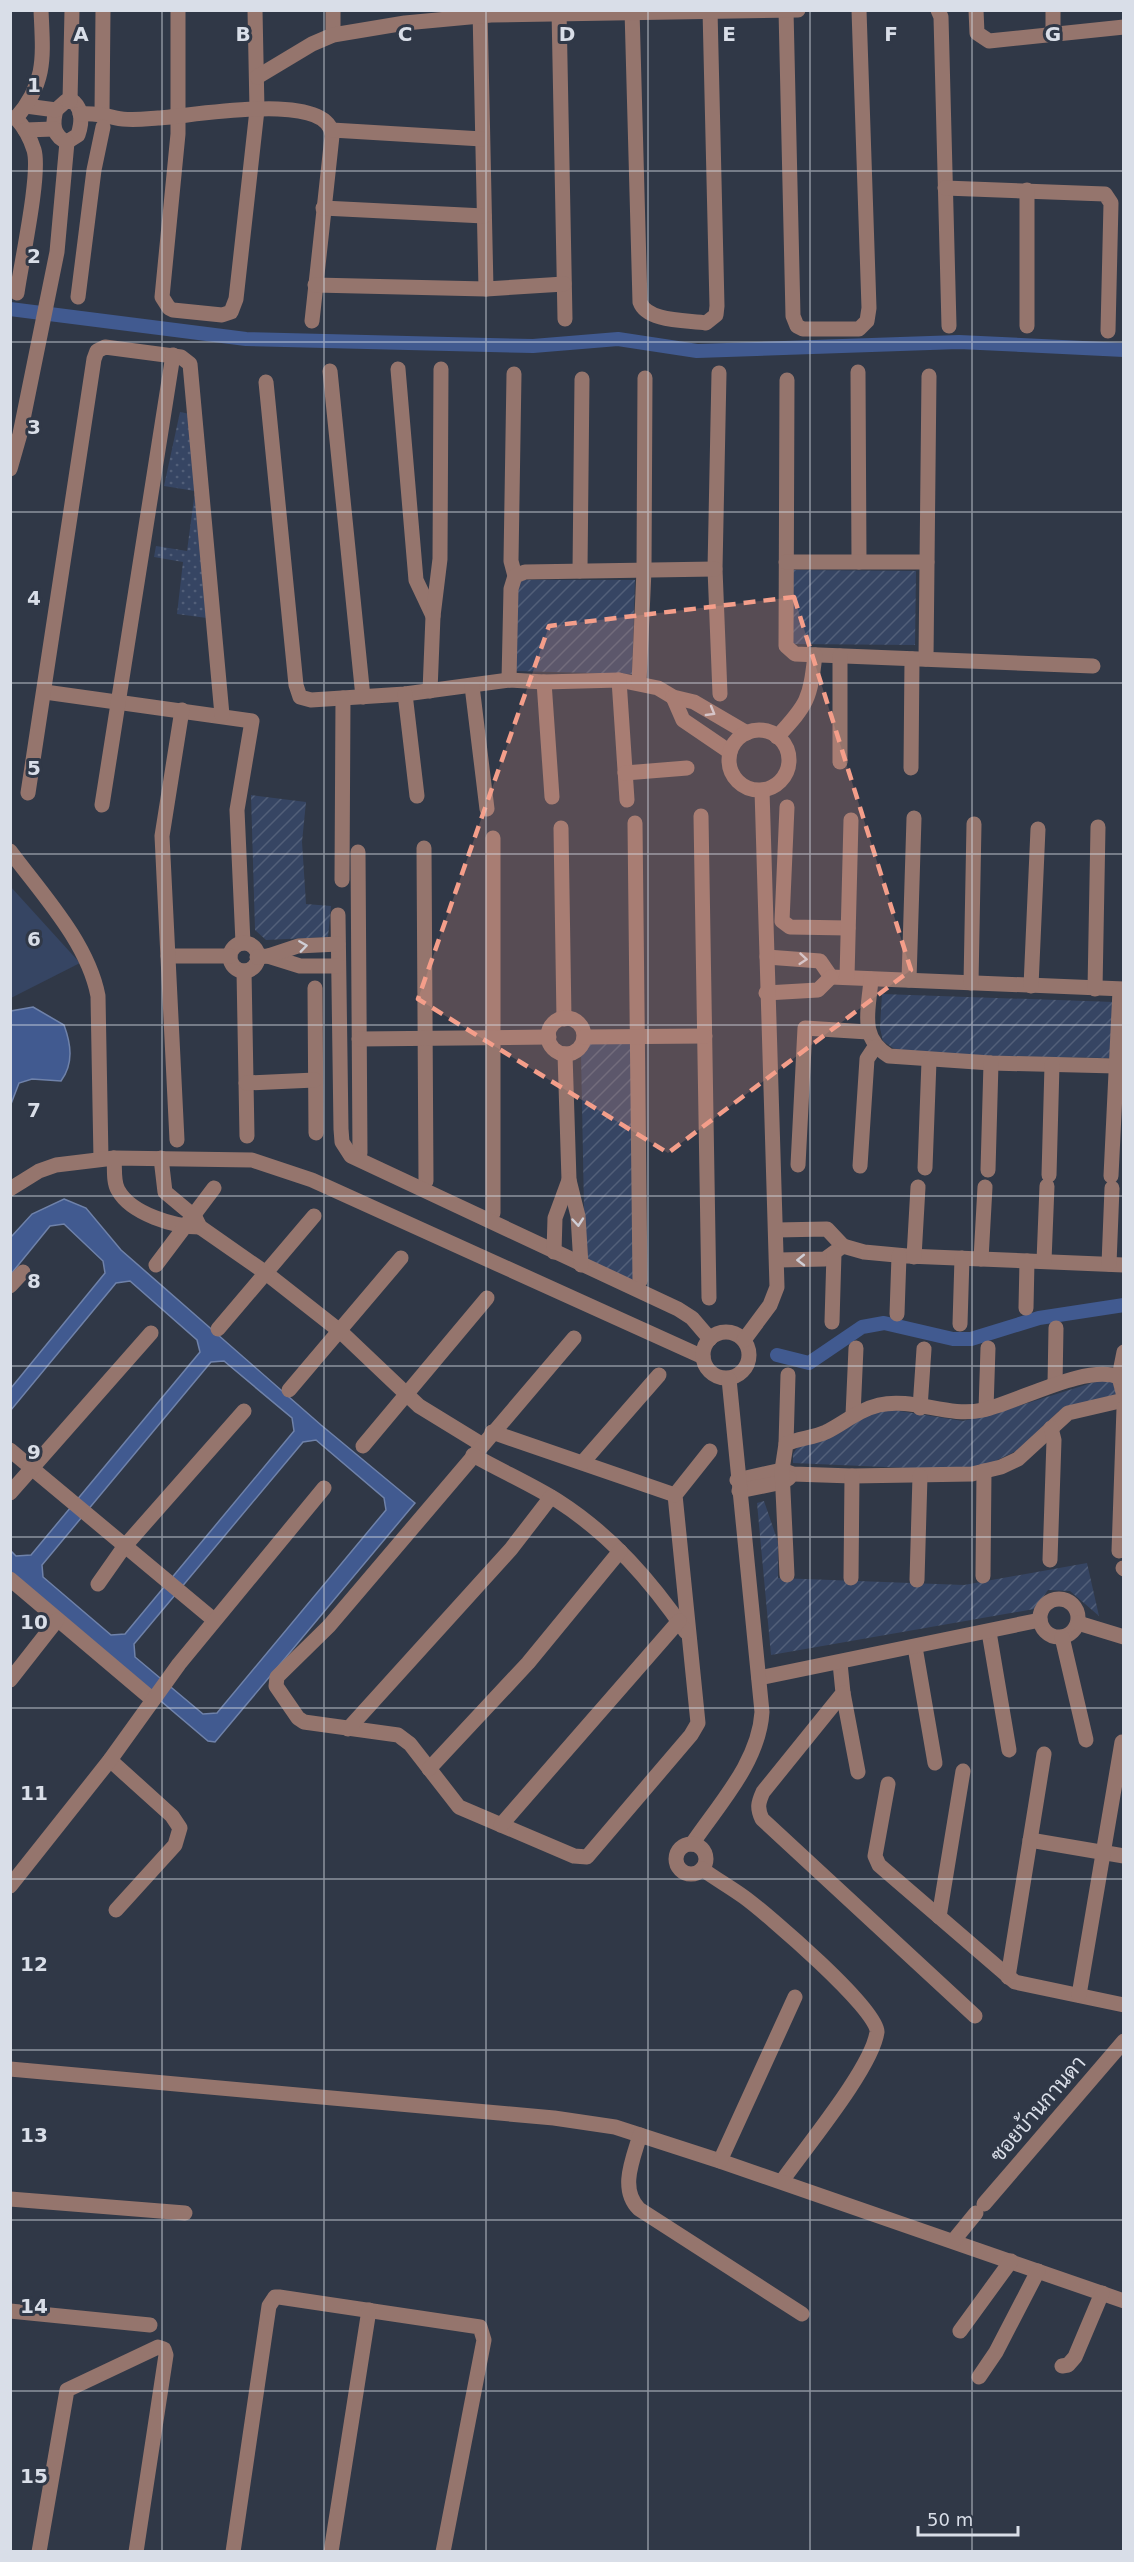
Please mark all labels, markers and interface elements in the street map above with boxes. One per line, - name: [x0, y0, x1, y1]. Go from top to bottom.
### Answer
- text: A: [73, 22, 89, 46]
- text: B: [235, 22, 251, 46]
- text: C: [398, 22, 412, 46]
- text: D: [559, 22, 575, 46]
- text: E: [722, 22, 736, 46]
- text: F: [884, 22, 898, 46]
- text: G: [1045, 22, 1061, 46]
- text: 1: [27, 73, 41, 97]
- text: 2: [27, 244, 41, 268]
- text: 3: [27, 415, 41, 439]
- text: 4: [27, 586, 41, 610]
- one-way arrow: [705, 704, 715, 716]
- text: 5: [27, 756, 41, 780]
- text: 6: [27, 927, 41, 951]
- one-way arrow: [298, 941, 307, 953]
- one-way arrow: [798, 952, 807, 965]
- text: 7: [27, 1098, 41, 1122]
- one-way arrow: [571, 1217, 584, 1226]
- one-way arrow: [796, 1254, 805, 1266]
- text: 8: [27, 1269, 41, 1293]
- text: 9: [27, 1440, 41, 1464]
- text: 10: [20, 1610, 48, 1634]
- text: 11: [20, 1781, 48, 1805]
- text: 12: [20, 1952, 48, 1976]
- street label: ซอยบ้านกานดา: [985, 2051, 1091, 2167]
- text: 13: [20, 2123, 48, 2147]
- text: 14: [20, 2294, 48, 2318]
- text: 15: [20, 2464, 48, 2488]
- scale bar: [918, 2499, 1018, 2537]
- text: 50 m: [927, 2509, 973, 2530]

